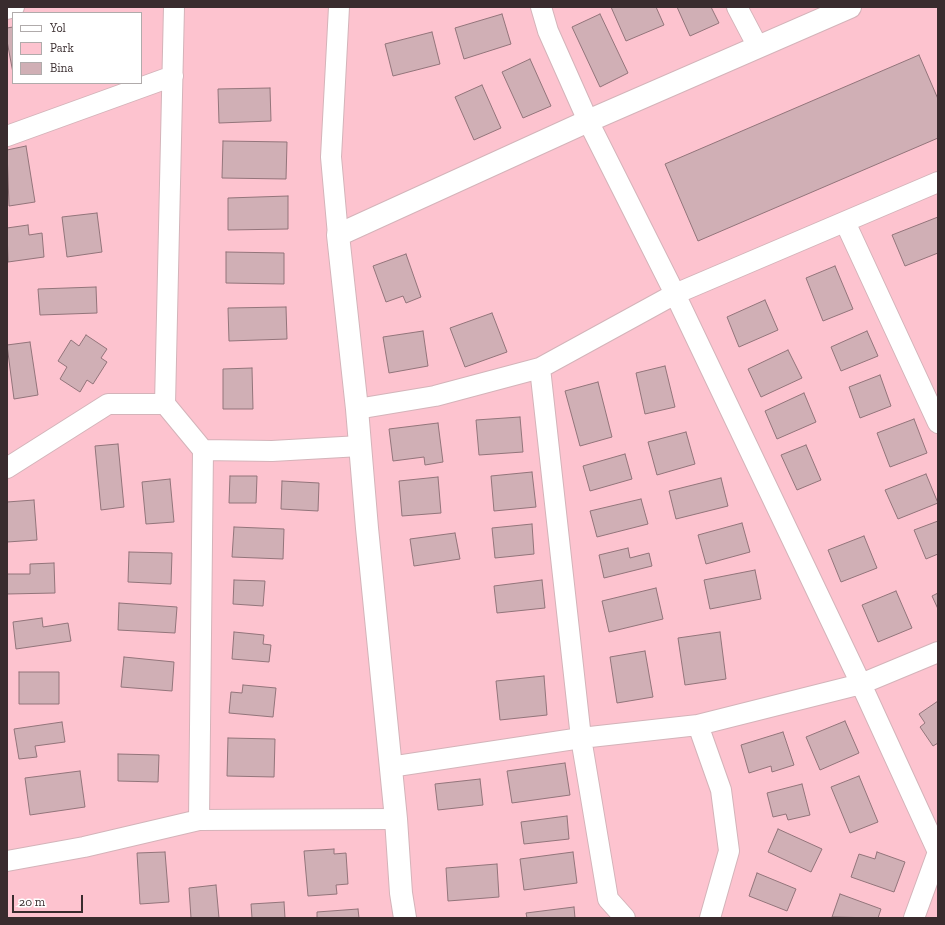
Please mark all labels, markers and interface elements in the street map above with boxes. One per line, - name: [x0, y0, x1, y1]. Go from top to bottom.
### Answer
- legend: [12, 12, 142, 84]
- text: Yol: [50, 21, 66, 35]
- text: Park: [50, 41, 74, 55]
- text: Bina: [50, 61, 73, 75]
- scale bar: [14, 887, 85, 913]
- text: 20 m: [19, 895, 45, 909]

